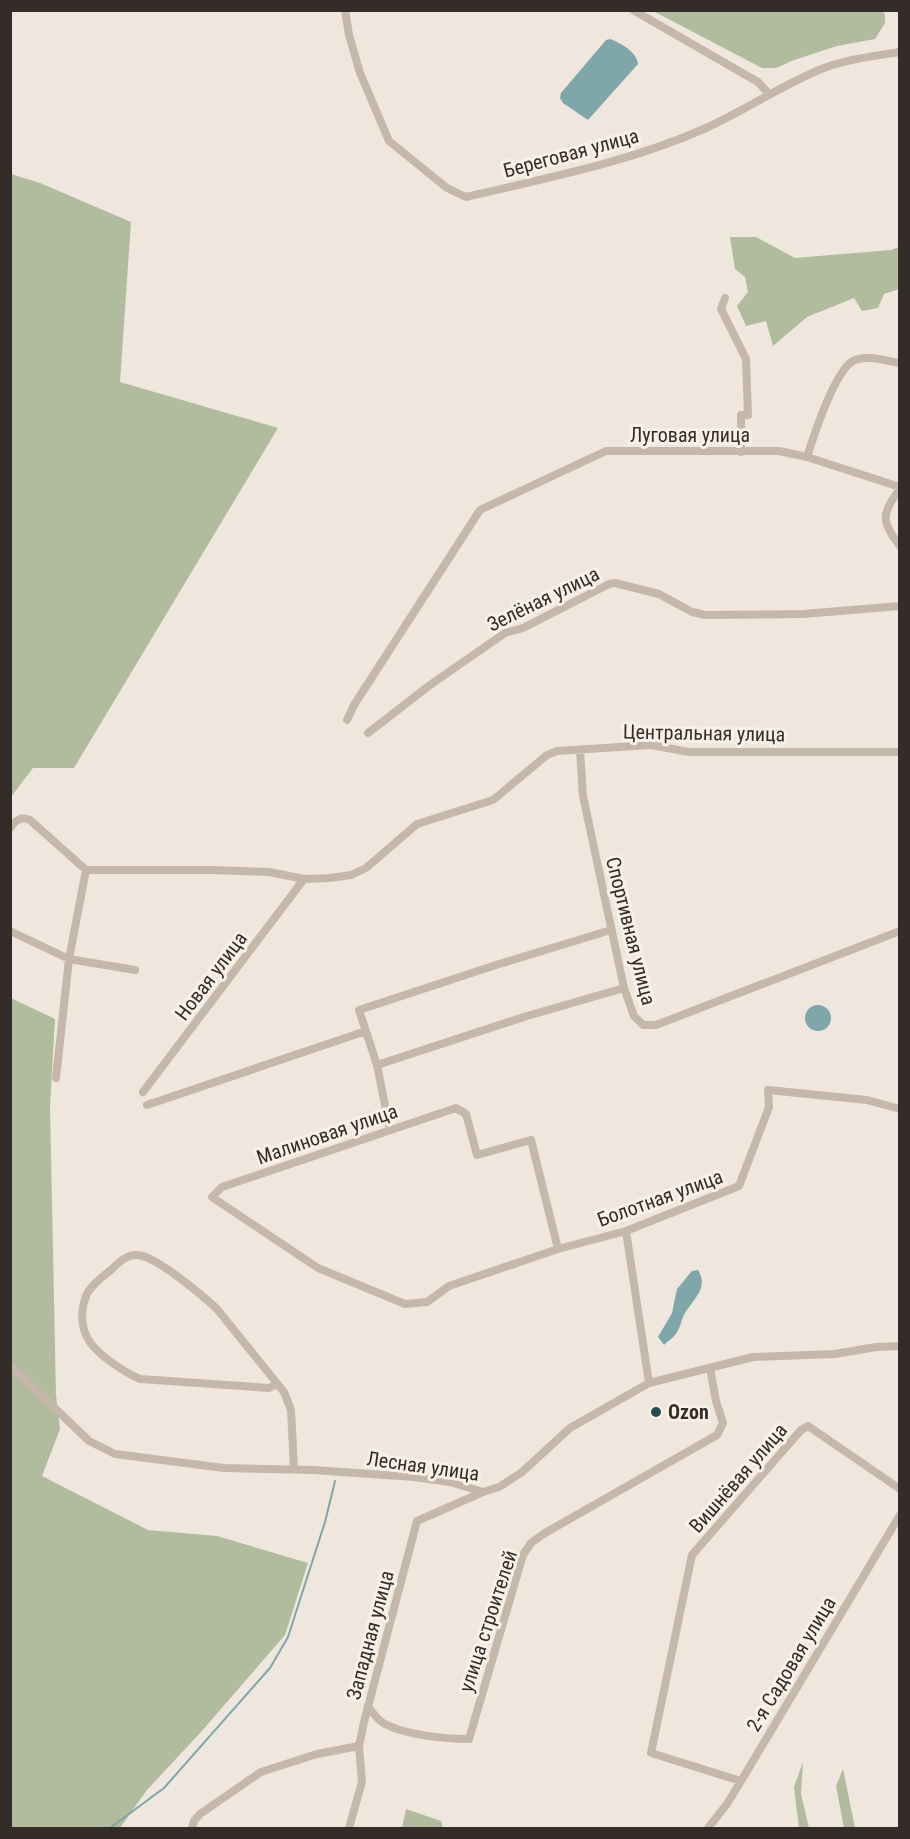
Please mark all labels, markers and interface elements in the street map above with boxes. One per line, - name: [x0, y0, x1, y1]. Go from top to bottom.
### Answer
- street label: Береговая улица: [501, 123, 641, 183]
- street label: Луговая улица: [630, 423, 750, 447]
- street label: Зелёная улица: [483, 562, 603, 636]
- street label: Центральная улица: [623, 720, 785, 746]
- street label: Спортивная улица: [601, 854, 661, 1008]
- street label: Новая улица: [170, 927, 252, 1025]
- street label: Малиновая улица: [253, 1099, 401, 1169]
- street label: Болотная улица: [594, 1164, 726, 1232]
- place label: Ozon: [668, 1400, 709, 1424]
- marker: Ozon: [649, 1405, 663, 1419]
- street label: Вишнёвая улица: [684, 1418, 792, 1538]
- street label: Лесная улица: [365, 1446, 481, 1486]
- street label: улица строителей: [454, 1547, 522, 1695]
- street label: Западная улица: [341, 1568, 399, 1702]
- street label: 2-я Садовая улица: [741, 1592, 841, 1736]

